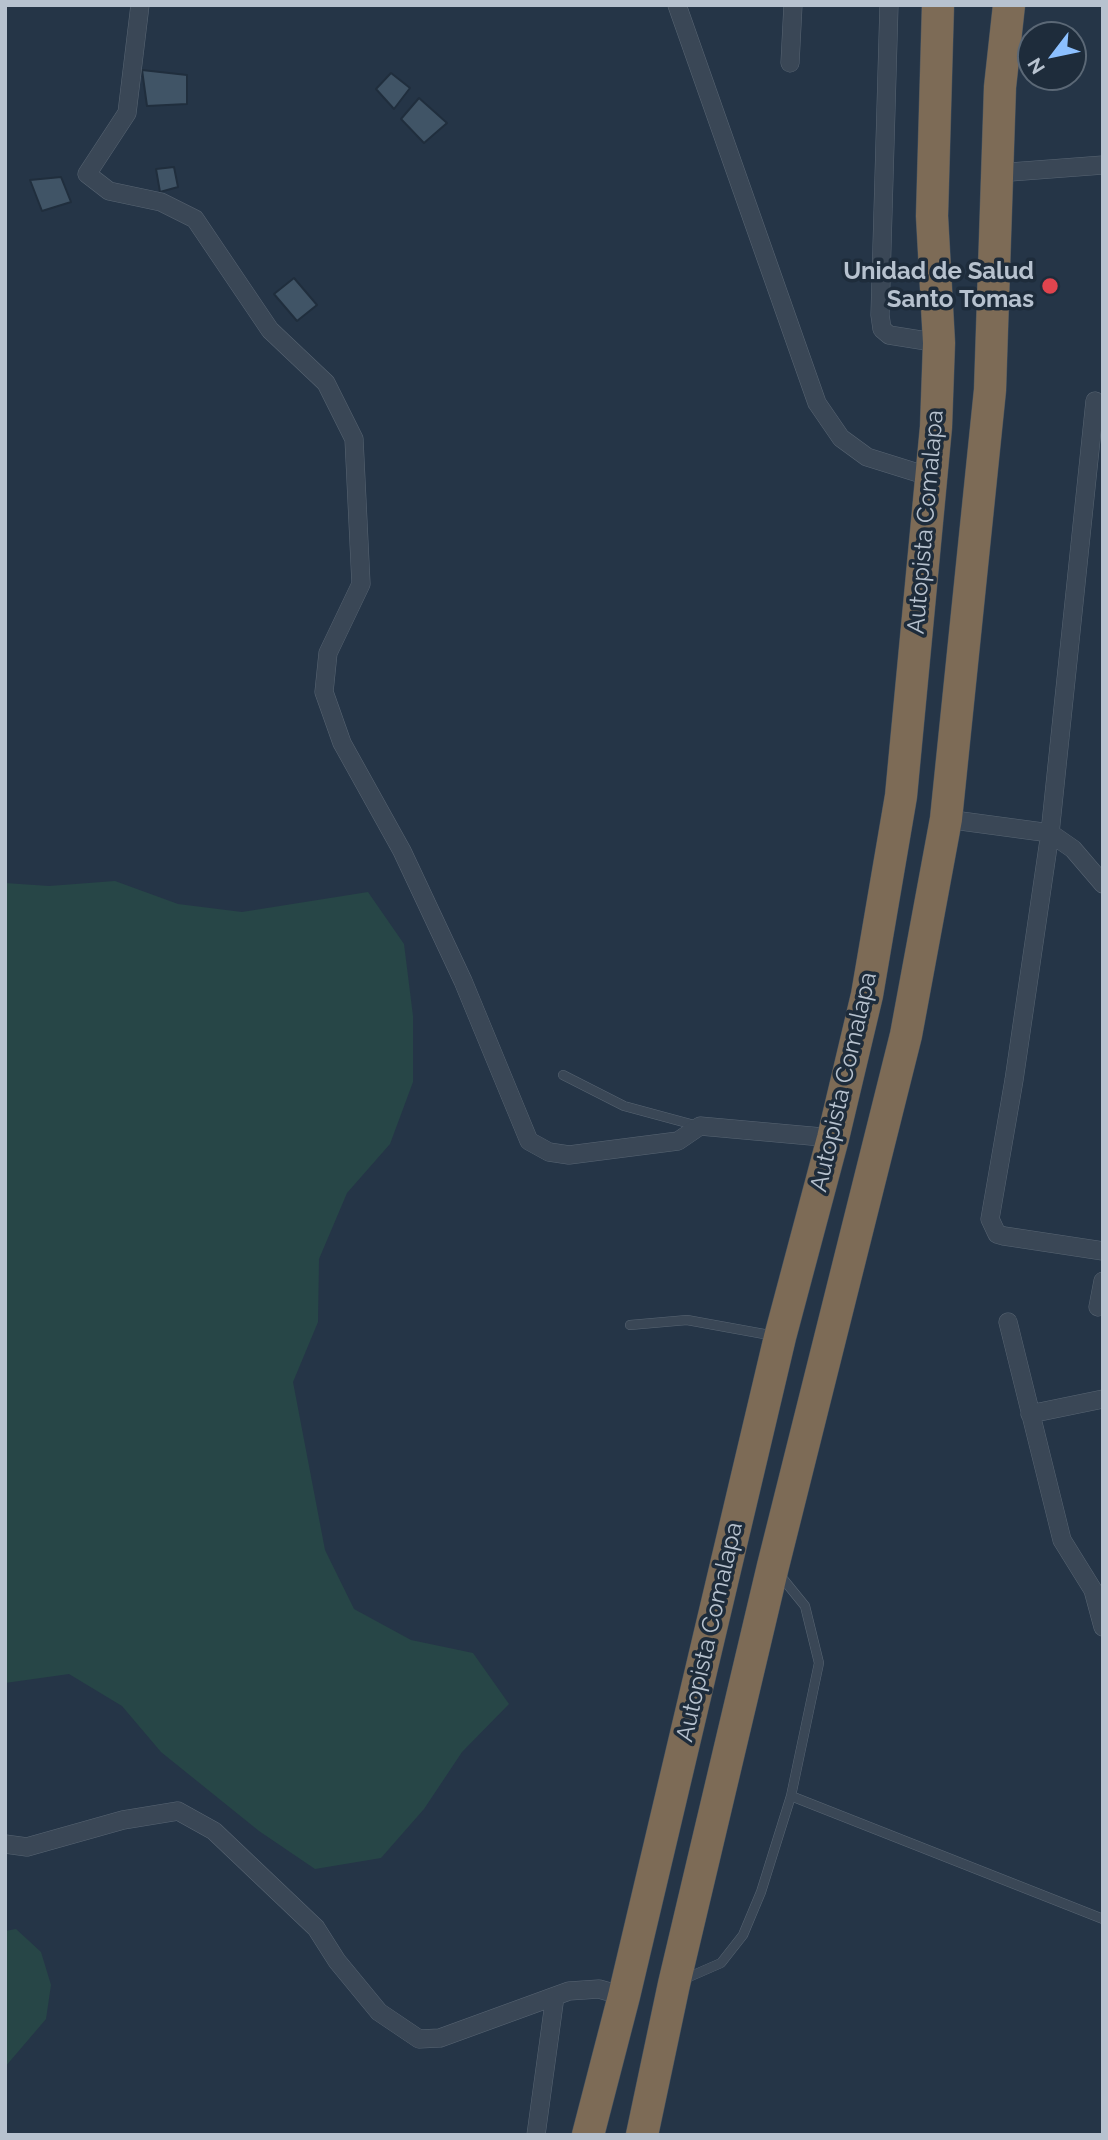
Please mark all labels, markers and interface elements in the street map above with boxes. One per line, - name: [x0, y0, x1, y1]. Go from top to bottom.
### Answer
- north arrow: [1017, 21, 1087, 91]
- text: N: [1023, 54, 1049, 78]
- place label: Unidad de Salud Santo Tomas: [843, 258, 1034, 314]
- marker: Unidad de Salud Santo Tomas: [1040, 276, 1060, 296]
- street label: Autopista Comalapa: [902, 409, 950, 635]
- street label: Autopista Comalapa: [805, 969, 883, 1195]
- street label: Autopista Comalapa: [671, 1519, 749, 1745]

